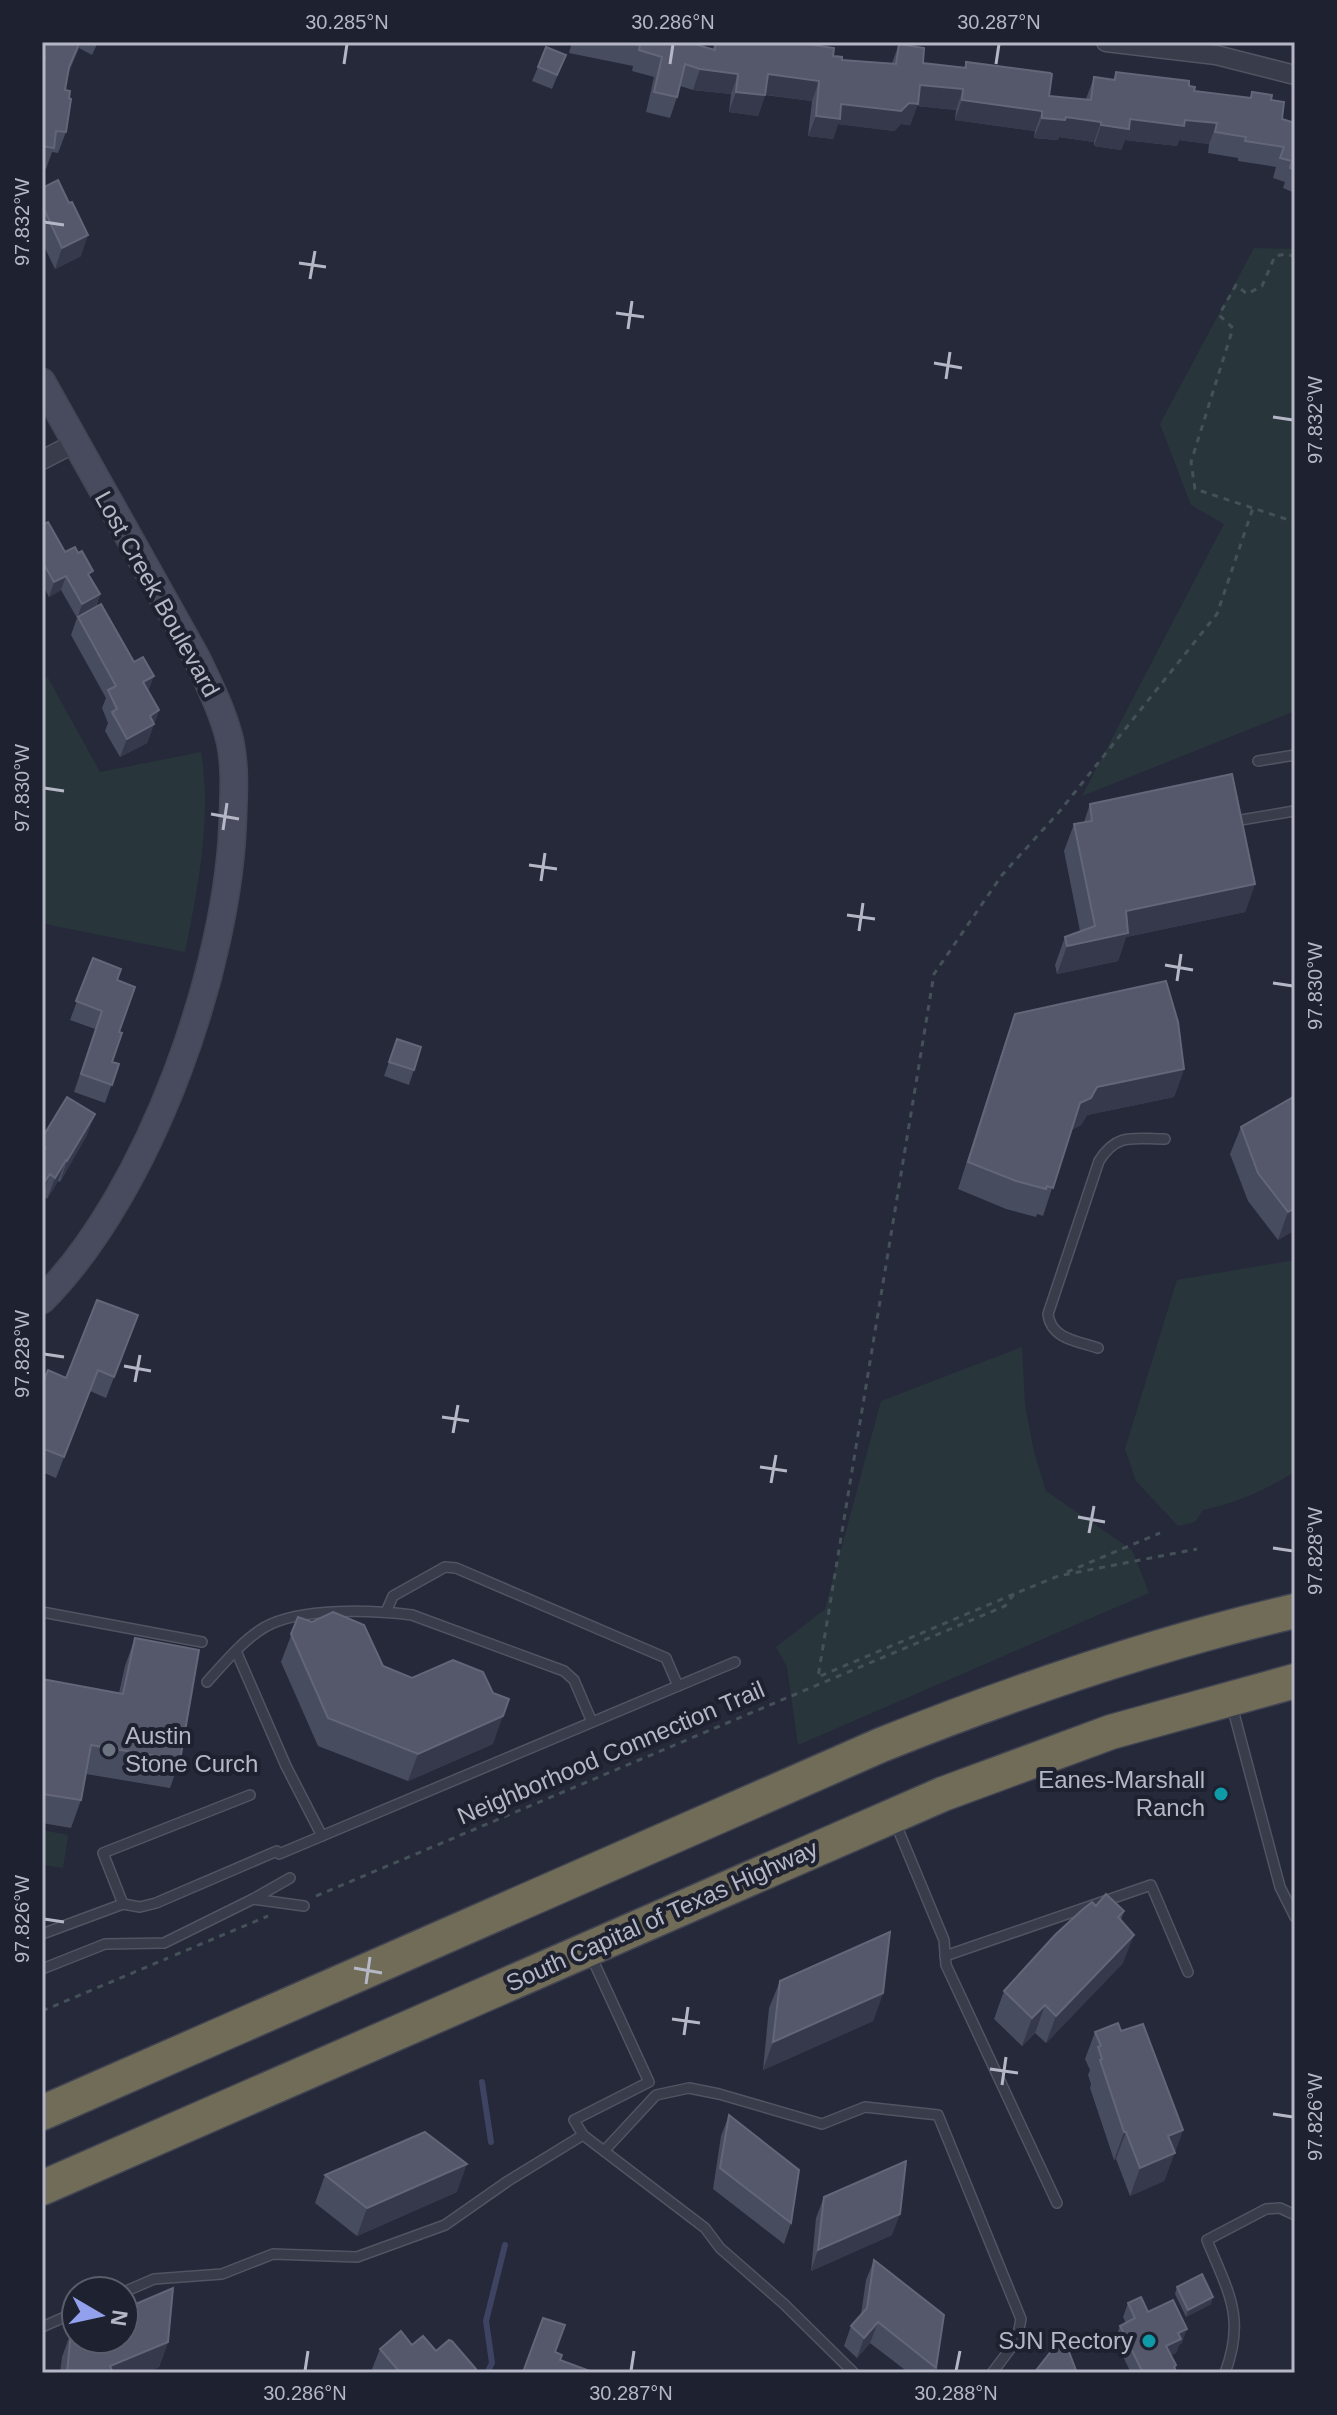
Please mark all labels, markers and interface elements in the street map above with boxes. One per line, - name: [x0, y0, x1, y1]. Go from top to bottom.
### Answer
- text: 30.285°N: [305, 11, 389, 33]
- text: 30.286°N: [631, 11, 715, 33]
- text: 30.287°N: [957, 11, 1041, 33]
- text: 97.832°W: [11, 178, 33, 266]
- text: 97.832°W: [1304, 376, 1326, 464]
- street label: Lost Creek Boulevard: [90, 486, 225, 701]
- text: 97.830°W: [11, 744, 33, 832]
- text: 97.830°W: [1304, 942, 1326, 1030]
- text: 97.828°W: [11, 1310, 33, 1398]
- text: 97.828°W: [1304, 1507, 1326, 1595]
- street label: Neighborhood Connection Trail: [453, 1675, 768, 1830]
- place label: Austin Stone Curch: [125, 1722, 258, 1777]
- marker: Austin Stone Curch: [100, 1741, 118, 1759]
- place label: Eanes-Marshall Ranch: [1038, 1766, 1205, 1821]
- marker: Eanes-Marshall Ranch: [1212, 1785, 1230, 1803]
- street label: South Capital of Texas Highway: [502, 1834, 822, 1997]
- text: 97.826°W: [11, 1875, 33, 1963]
- text: 97.826°W: [1304, 2073, 1326, 2161]
- north arrow: [60, 2275, 140, 2355]
- text: N: [106, 2308, 133, 2328]
- place label: SJN Rectory: [998, 2327, 1133, 2354]
- marker: SJN Rectory: [1140, 2332, 1158, 2350]
- text: 30.286°N: [263, 2382, 347, 2404]
- text: 30.287°N: [589, 2382, 673, 2404]
- text: 30.288°N: [914, 2382, 998, 2404]

